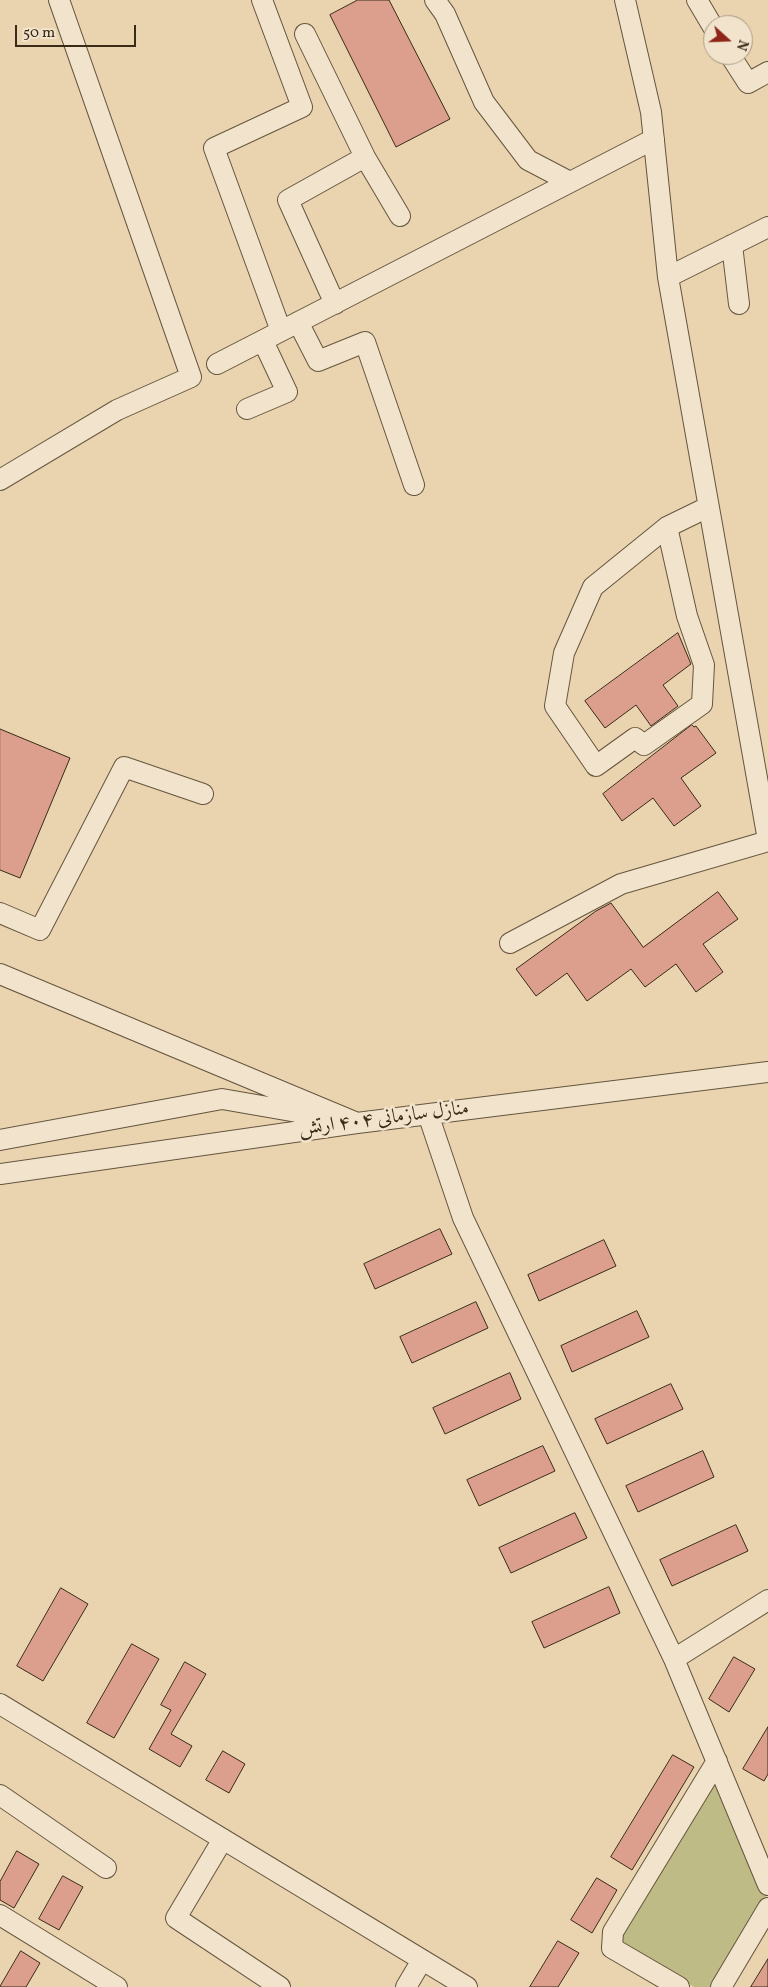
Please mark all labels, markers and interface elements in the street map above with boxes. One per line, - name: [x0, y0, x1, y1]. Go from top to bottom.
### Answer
- scale bar: [18, 15, 139, 47]
- north arrow: [703, 15, 753, 65]
- text: 50 m: [23, 23, 55, 44]
- text: N: [731, 37, 752, 53]
- street label: منازل سازمانی ۴۰۴ ارتش: [298, 1098, 470, 1142]

